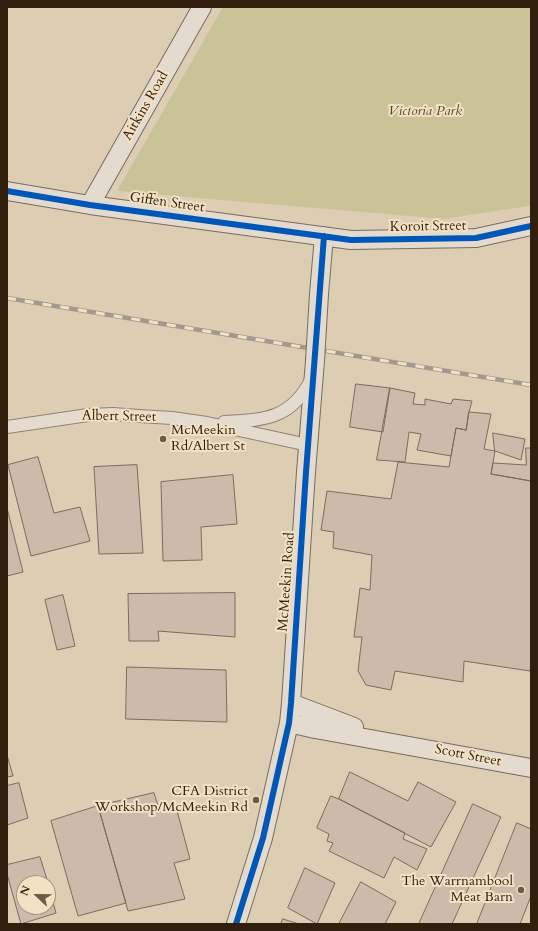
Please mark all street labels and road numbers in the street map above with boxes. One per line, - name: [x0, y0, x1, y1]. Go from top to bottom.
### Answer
- street label: Aitkins Road: [119, 68, 173, 144]
- street label: Giffen Street: [129, 189, 205, 217]
- street label: Koroit Street: [390, 218, 466, 236]
- street label: Albert Street: [82, 408, 156, 426]
- street label: McMeekin Road: [275, 532, 299, 632]
- street label: Scott Street: [433, 741, 503, 771]

